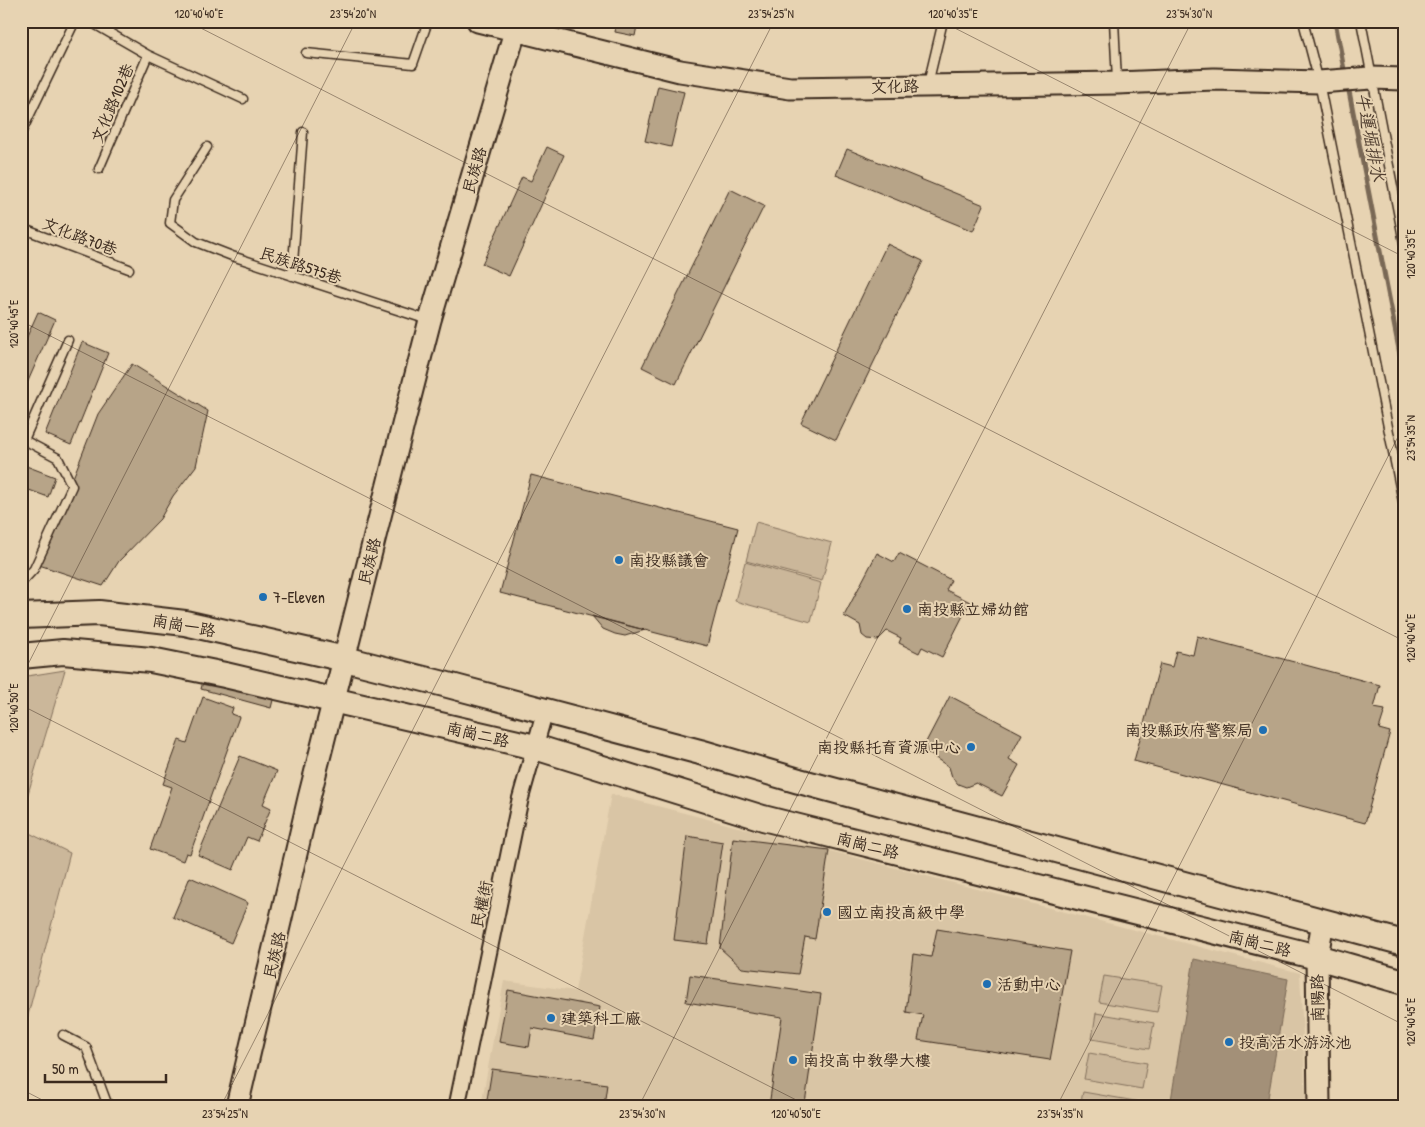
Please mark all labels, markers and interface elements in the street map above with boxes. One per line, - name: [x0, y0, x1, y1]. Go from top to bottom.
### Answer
- text: 120°40'40"E: [175, 5, 224, 22]
- text: 23°54'20"N: [330, 5, 376, 22]
- text: 23°54'25"N: [748, 5, 794, 22]
- text: 120°40'35"E: [928, 5, 978, 22]
- text: 23°54'30"N: [1166, 5, 1212, 22]
- street label: 文化路102巷: [85, 60, 139, 146]
- street label: 文化路: [871, 75, 919, 97]
- water label: 牛運堀排水: [1350, 90, 1392, 185]
- street label: 民族路: [457, 144, 491, 196]
- street label: 文化路70巷: [39, 212, 121, 260]
- text: 120°40'35"E: [1402, 229, 1419, 279]
- street label: 民族路575巷: [257, 241, 345, 289]
- text: 120°40'45"E: [5, 299, 22, 348]
- text: 23°54'35"N: [1402, 415, 1419, 461]
- street label: 民族路: [353, 535, 385, 587]
- place label: 南投縣議會: [629, 549, 709, 571]
- marker: 南投縣議會: [613, 554, 625, 566]
- place label: 7-Eleven: [273, 586, 325, 608]
- marker: 7-Eleven: [257, 591, 269, 603]
- place label: 南投縣立婦幼館: [917, 598, 1029, 620]
- marker: 南投縣立婦幼館: [901, 603, 913, 615]
- street label: 南崗一路: [151, 609, 217, 641]
- text: 120°40'40"E: [1402, 613, 1419, 662]
- text: 120°40'50"E: [5, 683, 22, 733]
- street label: 南崗二路: [444, 716, 512, 752]
- place label: 南投縣政府警察局: [1125, 719, 1253, 741]
- marker: 南投縣政府警察局: [1257, 724, 1269, 736]
- place label: 南投縣托育資源中心: [817, 736, 961, 758]
- marker: 南投縣托育資源中心: [965, 741, 977, 753]
- street label: 南崗二路: [834, 827, 902, 863]
- street label: 民權街: [465, 878, 497, 930]
- place label: 國立南投高級中學: [837, 901, 965, 923]
- marker: 國立南投高級中學: [821, 906, 833, 918]
- street label: 南崗二路: [1226, 925, 1294, 961]
- street label: 民族路: [258, 929, 290, 981]
- place label: 活動中心: [997, 973, 1061, 995]
- street label: 南陽路: [1306, 974, 1328, 1022]
- marker: 活動中心: [981, 978, 993, 990]
- text: 120°40'45"E: [1402, 997, 1419, 1046]
- place label: 建築科工廠: [561, 1007, 641, 1029]
- marker: 建築科工廠: [545, 1012, 557, 1024]
- place label: 投高活水游泳池: [1239, 1031, 1351, 1053]
- marker: 投高活水游泳池: [1223, 1036, 1235, 1048]
- place label: 南投高中教學大樓: [803, 1049, 931, 1071]
- scale bar: [45, 1052, 166, 1084]
- marker: 南投高中教學大樓: [787, 1054, 799, 1066]
- text: 50 m: [52, 1058, 79, 1079]
- text: 23°54'25"N: [202, 1105, 248, 1122]
- text: 23°54'30"N: [619, 1105, 665, 1122]
- text: 120°40'50"E: [771, 1105, 821, 1122]
- text: 23°54'35"N: [1037, 1105, 1083, 1122]

